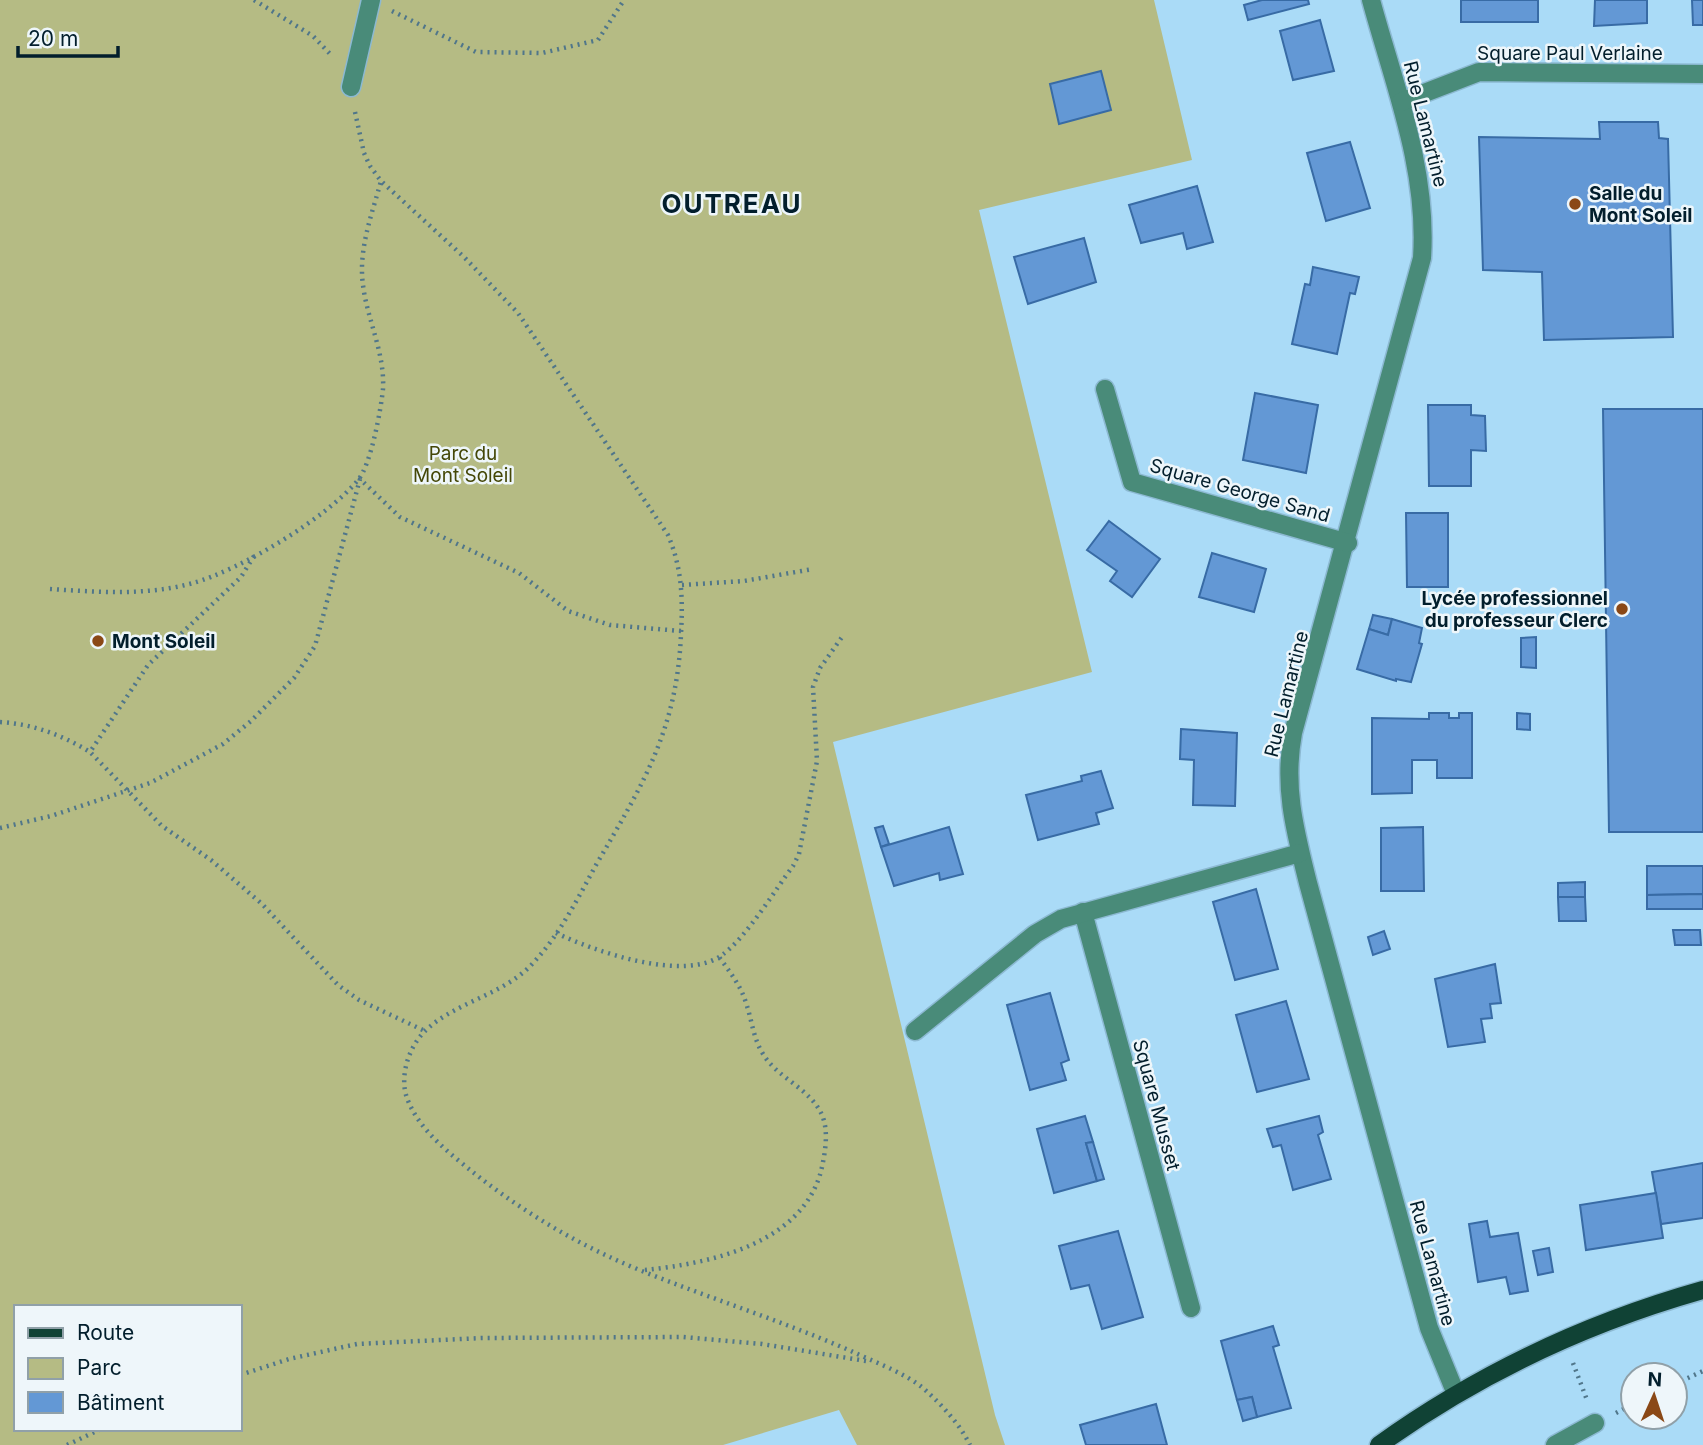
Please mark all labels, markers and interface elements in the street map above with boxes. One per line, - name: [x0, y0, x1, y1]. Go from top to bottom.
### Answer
- scale bar: [18, 14, 117, 58]
- text: 20 m: [28, 26, 78, 51]
- street label: Square Paul Verlaine: [1477, 42, 1663, 65]
- street label: Rue Lamartine: [1399, 59, 1452, 190]
- place label: Salle du Mont Soleil: [1589, 182, 1693, 227]
- district label: OUTREAU: [661, 188, 803, 219]
- marker: Salle du Mont Soleil: [1567, 196, 1583, 212]
- park label: Parc du Mont Soleil: [413, 442, 513, 487]
- street label: Square George Sand: [1147, 454, 1333, 527]
- place label: Lycée professionnel du professeur Clerc: [1422, 587, 1608, 632]
- marker: Lycée professionnel du professeur Clerc: [1614, 601, 1630, 617]
- street label: Rue Lamartine: [1260, 629, 1313, 760]
- place label: Mont Soleil: [112, 630, 216, 653]
- marker: Mont Soleil: [90, 633, 106, 649]
- street label: Square Musset: [1128, 1037, 1185, 1173]
- street label: Rue Lamartine: [1405, 1198, 1460, 1328]
- legend: [14, 1305, 242, 1431]
- text: Route: [77, 1320, 134, 1345]
- text: Parc: [77, 1355, 122, 1380]
- north arrow: [1619, 1361, 1689, 1431]
- text: N: [1647, 1368, 1663, 1391]
- text: Bâtiment: [77, 1390, 165, 1415]

